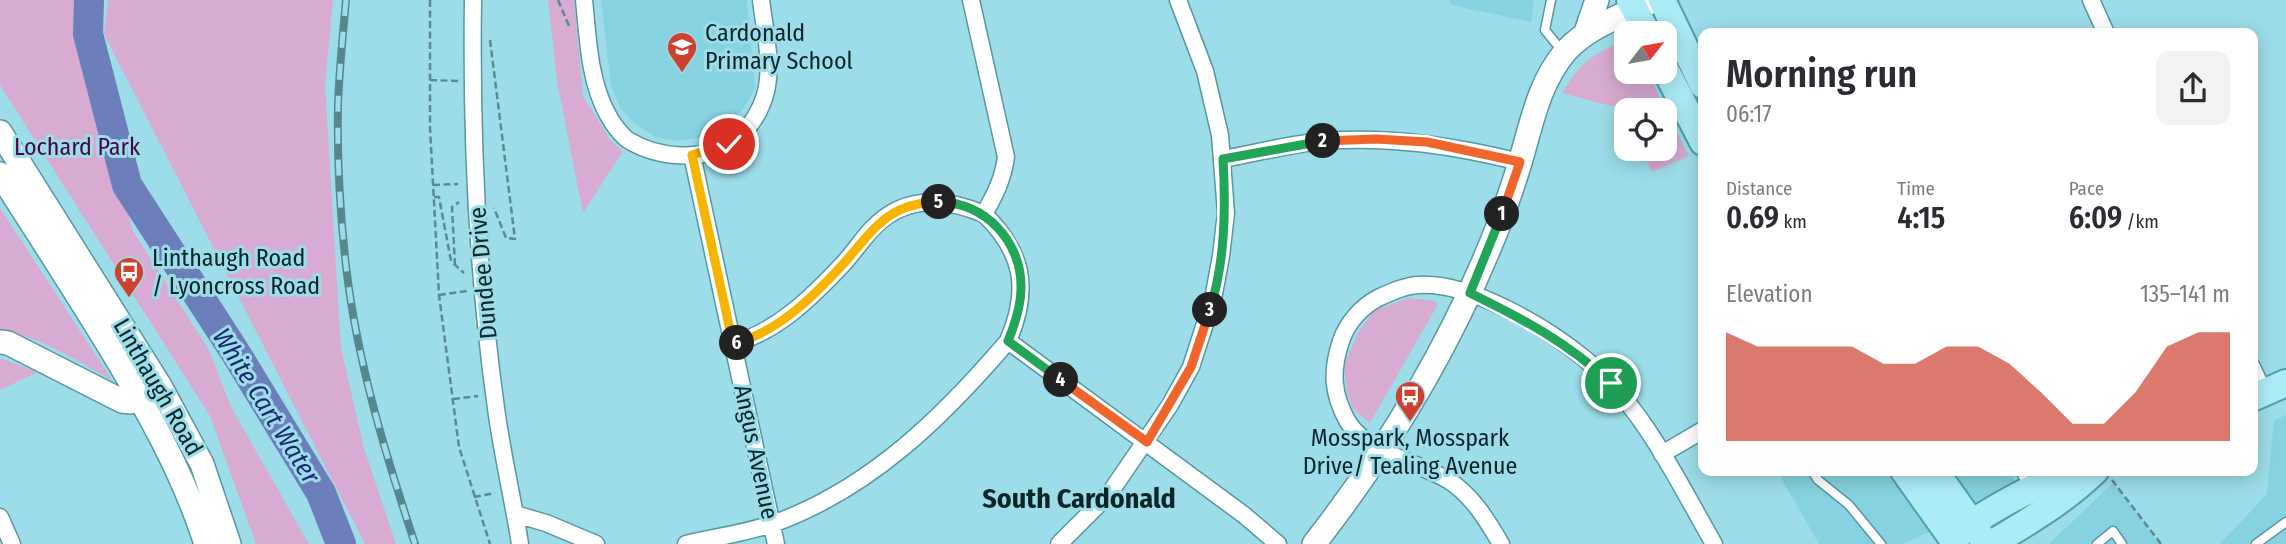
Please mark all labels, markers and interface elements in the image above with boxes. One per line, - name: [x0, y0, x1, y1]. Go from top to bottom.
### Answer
- place label: Cardonald Primary School: [705, 19, 853, 75]
- north arrow: [1614, 21, 1676, 84]
- map controls: [1614, 21, 1677, 161]
- school or university icon: Cardonald Primary School: [665, 30, 699, 74]
- text: Morning run: [1726, 51, 1917, 97]
- button: share: [2156, 51, 2230, 125]
- button: locate: [1614, 98, 1677, 161]
- text: 06:17: [1726, 100, 1772, 128]
- pin: [699, 114, 759, 174]
- pin: 2: [1306, 124, 1340, 158]
- icon: check: [710, 125, 748, 163]
- text: 2: [1318, 129, 1327, 152]
- park label: Lochard Park: [14, 133, 141, 161]
- text: Distance: [1726, 177, 1793, 200]
- text: Time: [1897, 177, 1935, 200]
- text: Pace: [2069, 177, 2104, 200]
- pin: 5: [922, 184, 956, 220]
- text: 5: [934, 190, 943, 213]
- pin: 1: [1484, 196, 1520, 232]
- text: 0.69: [1726, 200, 1779, 236]
- text: 4:15: [1897, 200, 1945, 236]
- text: 6:09: [2069, 200, 2122, 236]
- text: 1: [1497, 202, 1506, 225]
- street label: Dundee Drive: [463, 206, 503, 340]
- text: km: [1779, 210, 1807, 233]
- text: /km: [2122, 210, 2159, 233]
- place label: Linthaugh Road / Lyoncross Road: [152, 244, 320, 300]
- bus stop icon: Linthaugh Road / Lyoncross Road: [112, 255, 146, 299]
- text: Elevation: [1726, 280, 1813, 308]
- text: 135–141 m: [2140, 280, 2230, 308]
- pin: 3: [1192, 292, 1228, 328]
- text: 3: [1205, 298, 1214, 321]
- street label: Linthaugh Road: [108, 314, 208, 460]
- water label: White Cart Water: [206, 323, 327, 490]
- pin: 6: [720, 326, 754, 360]
- text: 6: [732, 331, 741, 354]
- pin: [1581, 353, 1641, 413]
- pin: 4: [1044, 362, 1078, 398]
- icon: arrive: [1592, 364, 1630, 402]
- text: 4: [1056, 368, 1065, 391]
- bus stop icon: Mosspark, Mosspark Drive/ Tealing Avenue: [1393, 379, 1427, 423]
- street label: Angus Avenue: [728, 382, 784, 522]
- place label: Mosspark, Mosspark Drive/ Tealing Avenue: [1303, 424, 1517, 480]
- district label: South Cardonald: [982, 482, 1176, 515]

